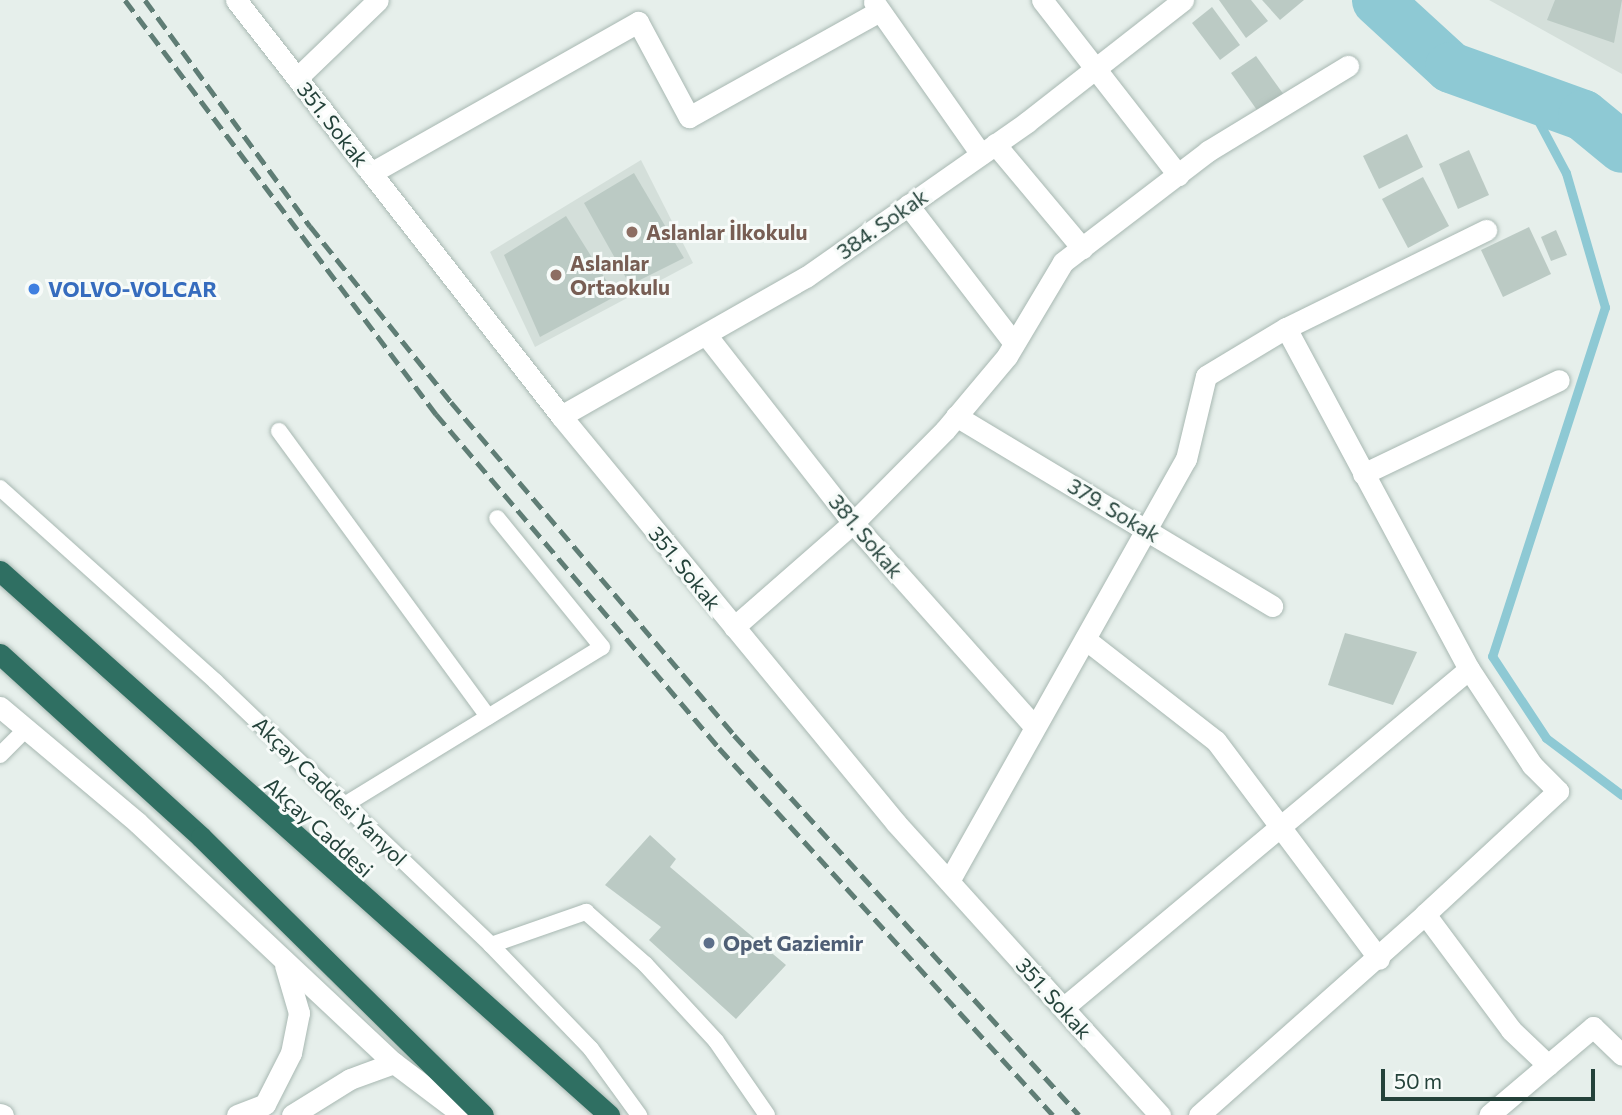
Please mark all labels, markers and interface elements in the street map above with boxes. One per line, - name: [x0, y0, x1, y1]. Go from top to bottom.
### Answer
- street label: 351. Sokak: [292, 77, 374, 171]
- street label: 384. Sokak: [832, 184, 932, 264]
- place label: Aslanlar İlkokulu: [646, 219, 807, 245]
- marker: Aslanlar İlkokulu: [624, 224, 640, 240]
- place label: Aslanlar Ortaokulu: [570, 250, 670, 300]
- marker: Aslanlar Ortaokulu: [548, 267, 564, 283]
- place label: VOLVO-VOLCAR: [48, 276, 217, 302]
- marker: VOLVO-VOLCAR: [26, 281, 42, 297]
- street label: 379. Sokak: [1063, 473, 1165, 547]
- street label: 381. Sokak: [824, 489, 908, 583]
- street label: 351. Sokak: [644, 521, 726, 615]
- street label: Akçay Caddesi Yanyol: [248, 711, 412, 871]
- street label: Akçay Caddesi: [260, 772, 378, 882]
- place label: Opet Gaziemir: [723, 930, 863, 956]
- marker: Opet Gaziemir: [701, 935, 717, 951]
- street label: 351. Sokak: [1011, 952, 1097, 1044]
- scale bar: [1384, 1056, 1598, 1100]
- text: 50 m: [1394, 1068, 1442, 1093]

